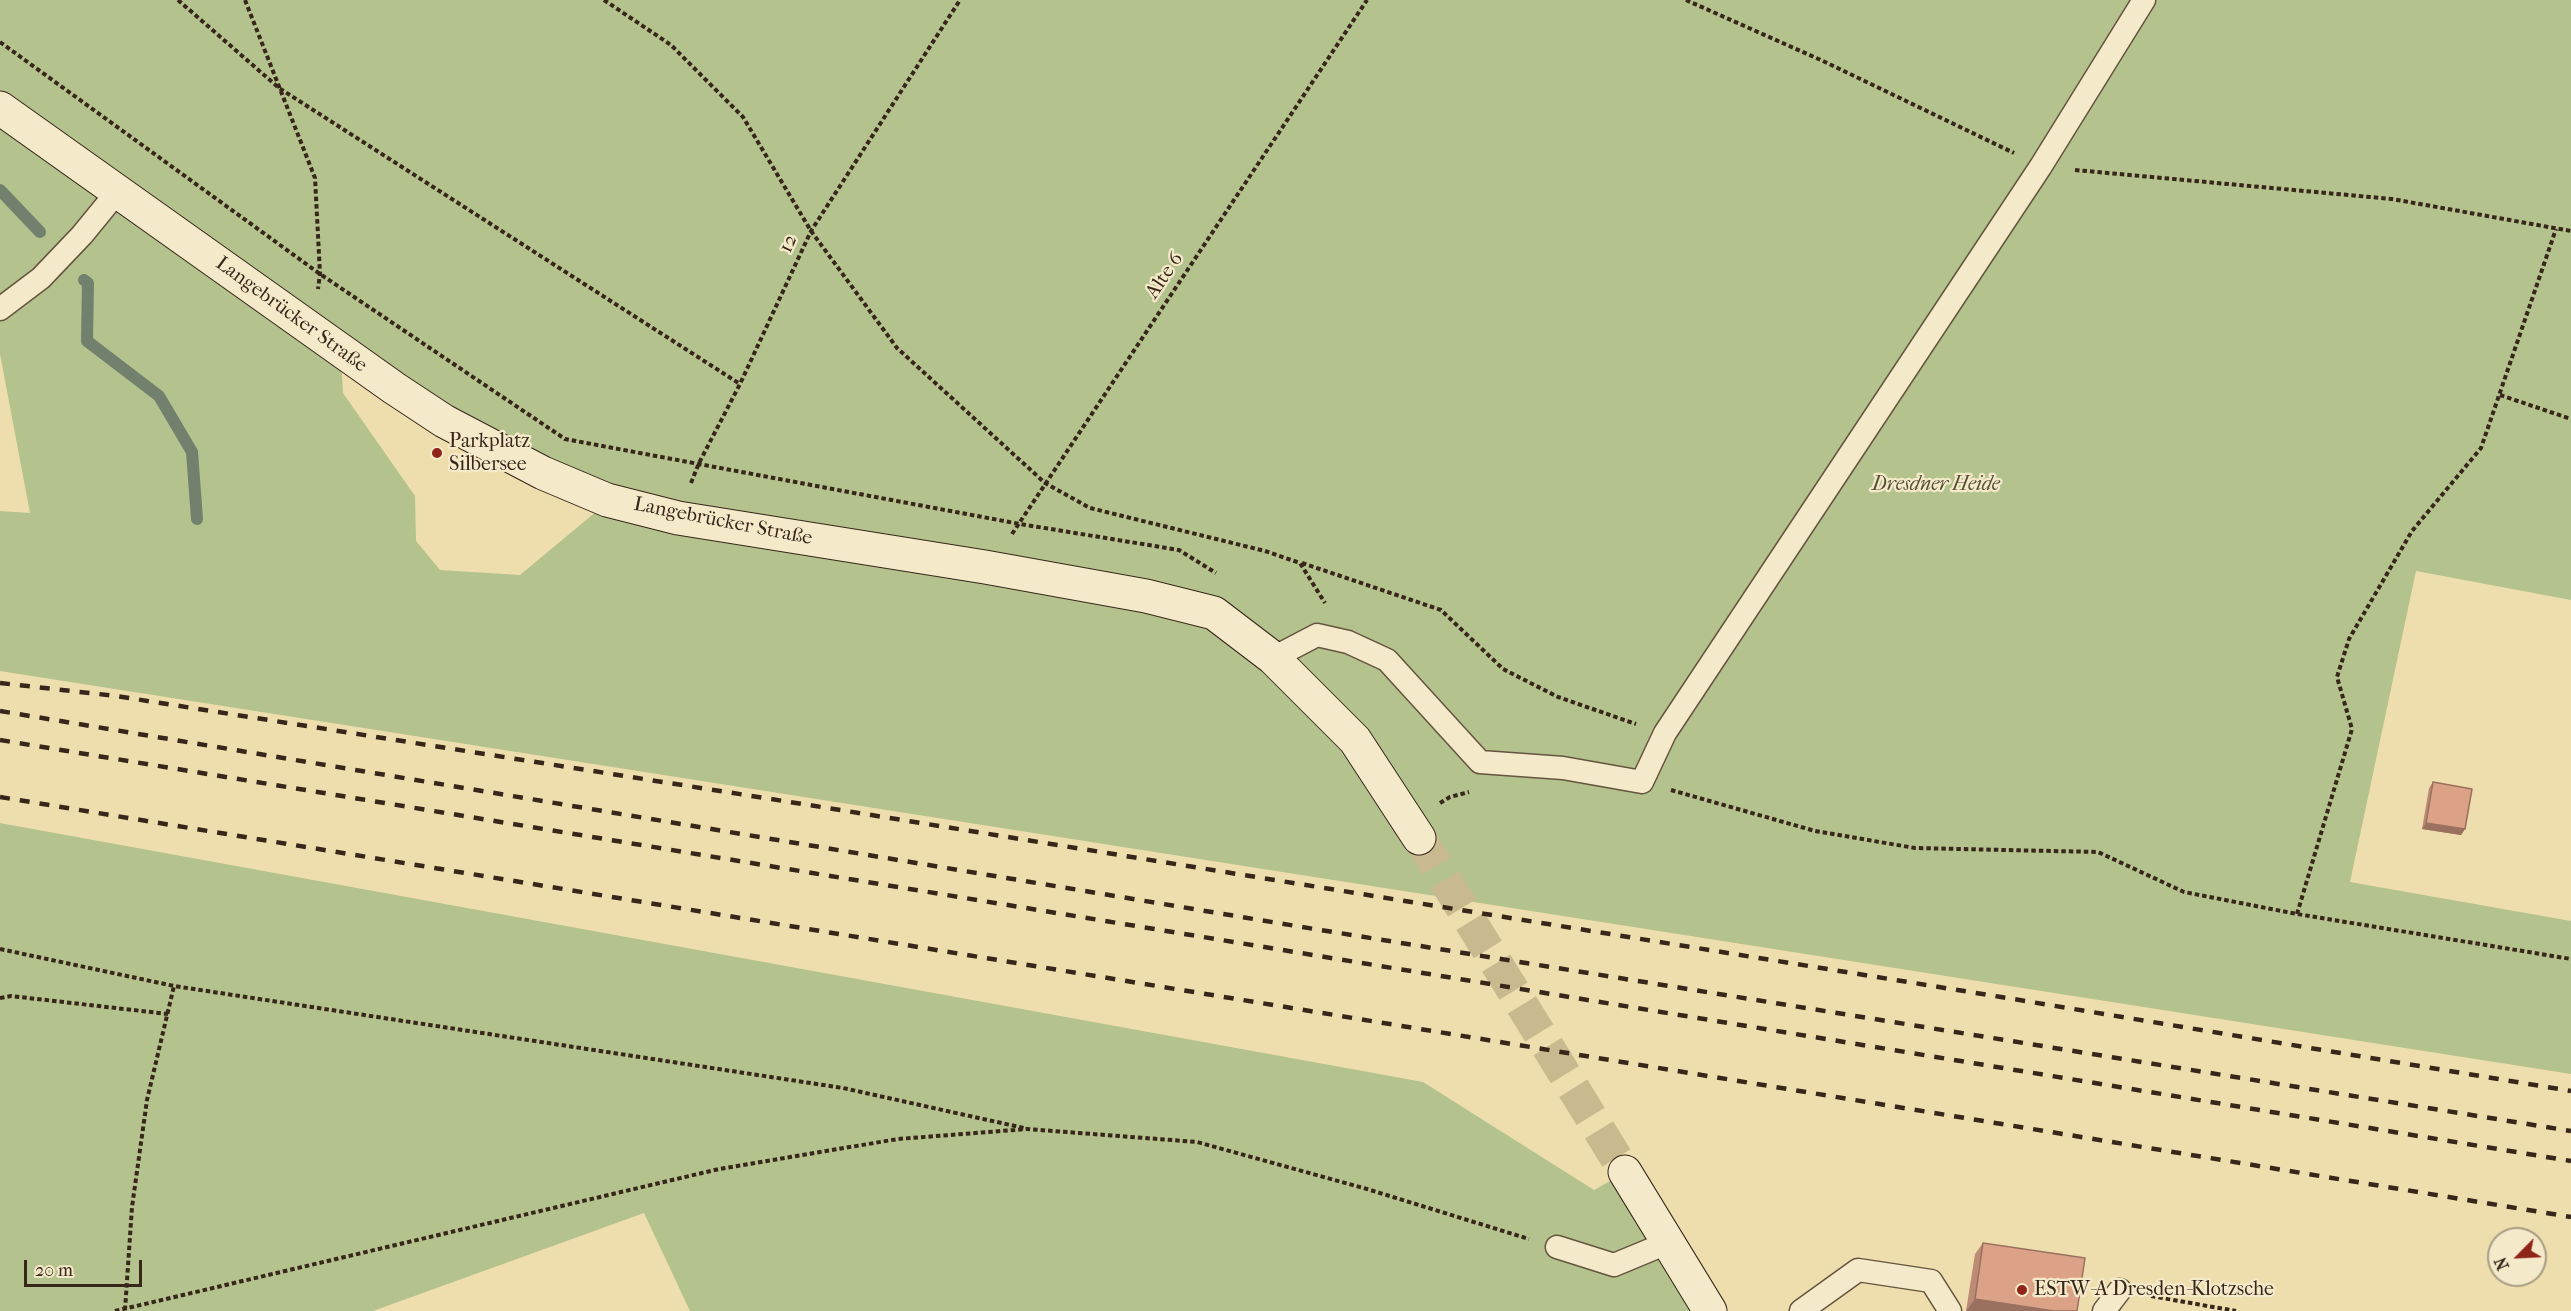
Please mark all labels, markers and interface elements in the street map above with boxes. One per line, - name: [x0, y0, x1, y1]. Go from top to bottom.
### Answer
- street label: 12: [774, 231, 804, 257]
- street label: Alte 6: [1141, 248, 1189, 304]
- street label: Langebrücker Straße: [211, 252, 371, 378]
- place label: Parkplatz Silbersee: [449, 430, 530, 477]
- marker: Parkplatz Silbersee: [430, 446, 444, 460]
- park label: Dresdner Heide: [1872, 473, 2000, 497]
- street label: Langebrücker Straße: [632, 493, 814, 551]
- north arrow: [2487, 1227, 2547, 1287]
- scale bar: [27, 1248, 146, 1286]
- text: N: [2491, 1254, 2513, 1273]
- text: 20 m: [35, 1260, 73, 1281]
- place label: ESTW-A Dresden-Klotzsche: [2034, 1278, 2274, 1302]
- marker: ESTW-A Dresden-Klotzsche: [2015, 1283, 2029, 1297]

